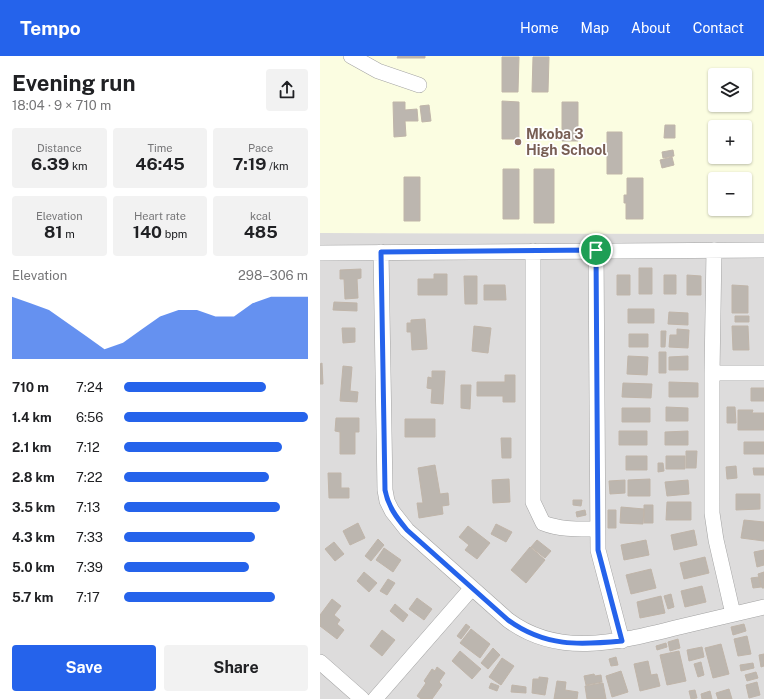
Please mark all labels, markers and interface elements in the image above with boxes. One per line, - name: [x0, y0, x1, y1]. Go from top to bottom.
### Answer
- text: Tempo: [20, 17, 81, 39]
- text: Home: [520, 20, 559, 36]
- text: Map: [581, 20, 609, 36]
- text: About: [631, 20, 671, 36]
- text: Contact: [693, 20, 744, 36]
- map controls: [708, 68, 752, 216]
- button: layers: [708, 68, 752, 112]
- button: share: [266, 69, 308, 111]
- text: Evening run: [12, 70, 136, 96]
- text: 18:04 · 9 × 710 m: [12, 98, 111, 113]
- button: +: [708, 120, 752, 164]
- place label: Mkoba 3 High School: [526, 126, 607, 158]
- marker: Mkoba 3 High School: [513, 137, 523, 147]
- text: Distance: [37, 142, 82, 154]
- text: Time: [147, 142, 173, 154]
- text: Pace: [248, 142, 273, 154]
- text: 6.39: [31, 154, 69, 174]
- text: 46:45: [135, 154, 185, 174]
- text: 7:19: [233, 154, 266, 174]
- text: km: [69, 160, 88, 172]
- text: /km: [266, 160, 289, 172]
- button: −: [708, 172, 752, 216]
- text: Elevation: [36, 210, 83, 222]
- text: Heart rate: [134, 210, 186, 222]
- text: kcal: [250, 210, 271, 222]
- text: 81: [44, 222, 63, 242]
- text: 140: [133, 222, 162, 242]
- text: 485: [244, 222, 278, 242]
- text: m: [63, 228, 75, 240]
- text: bpm: [162, 228, 187, 240]
- pin: [579, 233, 613, 267]
- icon: arrive: [585, 239, 607, 261]
- text: Elevation: [12, 268, 67, 283]
- text: 298–306 m: [238, 268, 308, 283]
- text: 710 m: [12, 380, 49, 395]
- text: 7:24: [76, 380, 103, 395]
- text: 1.4 km: [12, 410, 52, 425]
- text: 6:56: [76, 410, 103, 425]
- text: 2.1 km: [12, 440, 51, 455]
- text: 7:12: [76, 440, 100, 455]
- text: 2.8 km: [12, 470, 55, 485]
- text: 7:22: [76, 470, 103, 485]
- text: 3.5 km: [12, 500, 55, 515]
- text: 7:13: [76, 500, 100, 515]
- text: 4.3 km: [12, 530, 55, 545]
- text: 7:33: [76, 530, 103, 545]
- text: 5.0 km: [12, 560, 55, 575]
- text: 7:39: [76, 560, 103, 575]
- text: 5.7 km: [12, 590, 53, 605]
- text: 7:17: [76, 590, 100, 605]
- button: Save: [12, 645, 156, 691]
- button: Share: [164, 645, 308, 691]

